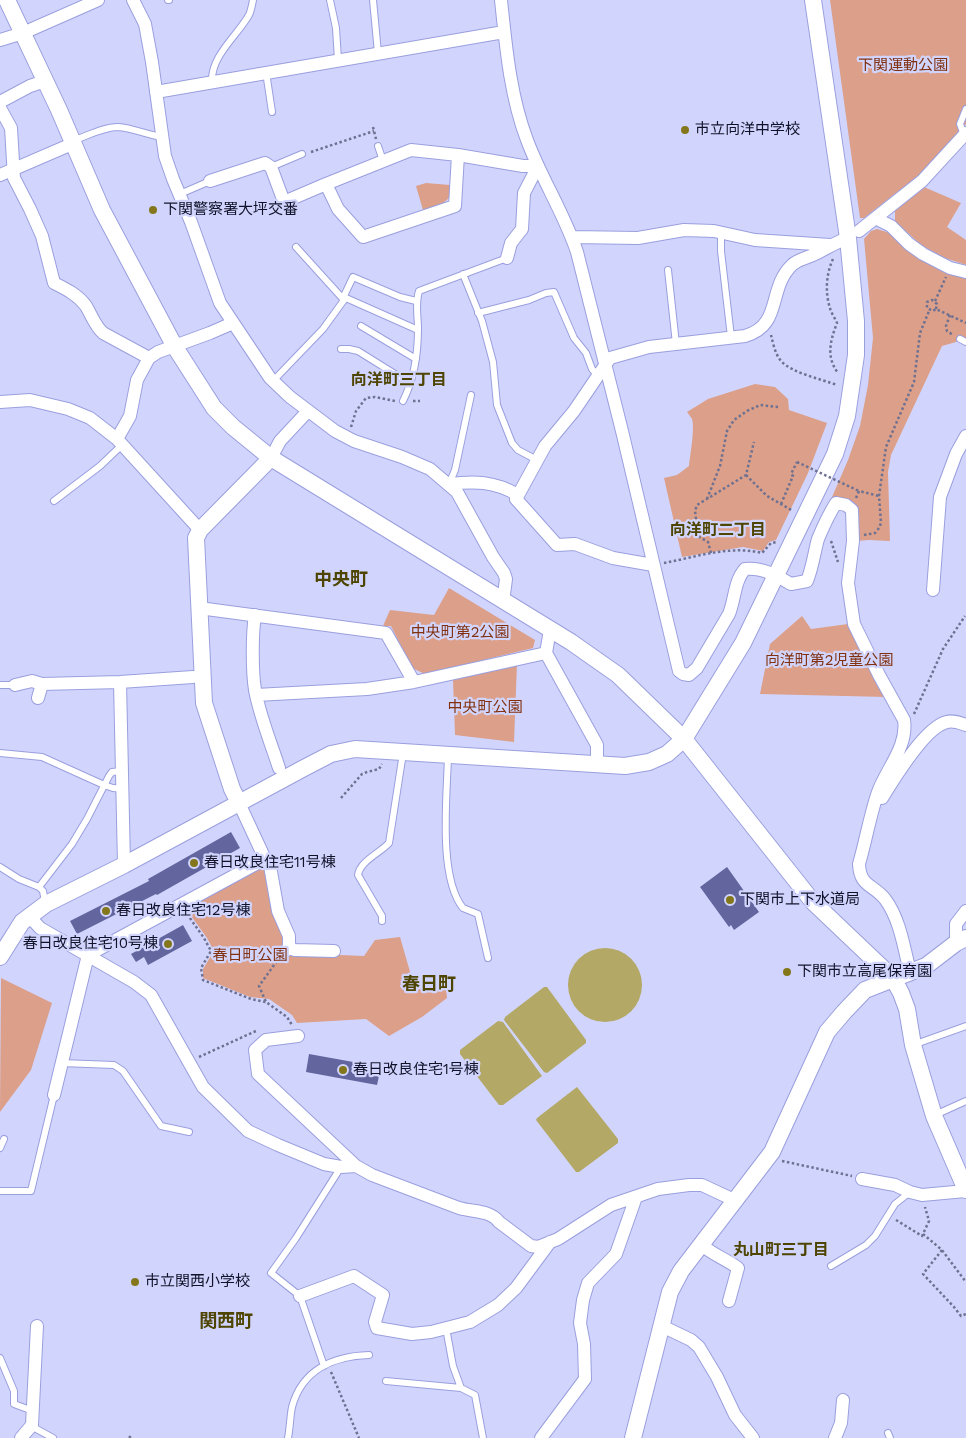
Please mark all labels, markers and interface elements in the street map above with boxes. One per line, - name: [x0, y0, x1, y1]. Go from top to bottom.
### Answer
- park label: 下関運動公園: [858, 57, 948, 75]
- place label: 市立向洋中学校: [695, 121, 800, 139]
- marker: 市立向洋中学校: [679, 124, 691, 136]
- place label: 下関警察署大坪交番: [163, 201, 298, 219]
- marker: 下関警察署大坪交番: [147, 204, 159, 216]
- district label: 向洋町三丁目: [351, 370, 447, 390]
- district label: 向洋町二丁目: [670, 520, 766, 540]
- district label: 中央町: [314, 569, 368, 591]
- park label: 中央町第2公園: [411, 624, 509, 642]
- park label: 向洋町第2児童公園: [765, 652, 893, 670]
- park label: 中央町公園: [448, 699, 522, 717]
- place label: 春日改良住宅11号棟: [204, 854, 336, 872]
- marker: 春日改良住宅11号棟: [188, 857, 200, 869]
- place label: 下関市上下水道局: [740, 891, 860, 909]
- marker: 下関市上下水道局: [724, 894, 736, 906]
- place label: 春日改良住宅12号棟: [116, 902, 251, 920]
- marker: 春日改良住宅12号棟: [100, 905, 112, 917]
- place label: 春日改良住宅10号棟: [23, 935, 158, 953]
- marker: 春日改良住宅10号棟: [162, 938, 174, 950]
- park label: 春日町公園: [213, 947, 287, 965]
- place label: 下関市立高尾保育園: [797, 963, 932, 981]
- marker: 下関市立高尾保育園: [781, 966, 793, 978]
- district label: 春日町: [402, 974, 456, 996]
- place label: 春日改良住宅1号棟: [353, 1061, 479, 1079]
- marker: 春日改良住宅1号棟: [337, 1064, 349, 1076]
- district label: 丸山町三丁目: [733, 1240, 829, 1260]
- place label: 市立関西小学校: [145, 1273, 250, 1291]
- marker: 市立関西小学校: [129, 1276, 141, 1288]
- district label: 関西町: [199, 1311, 253, 1333]

